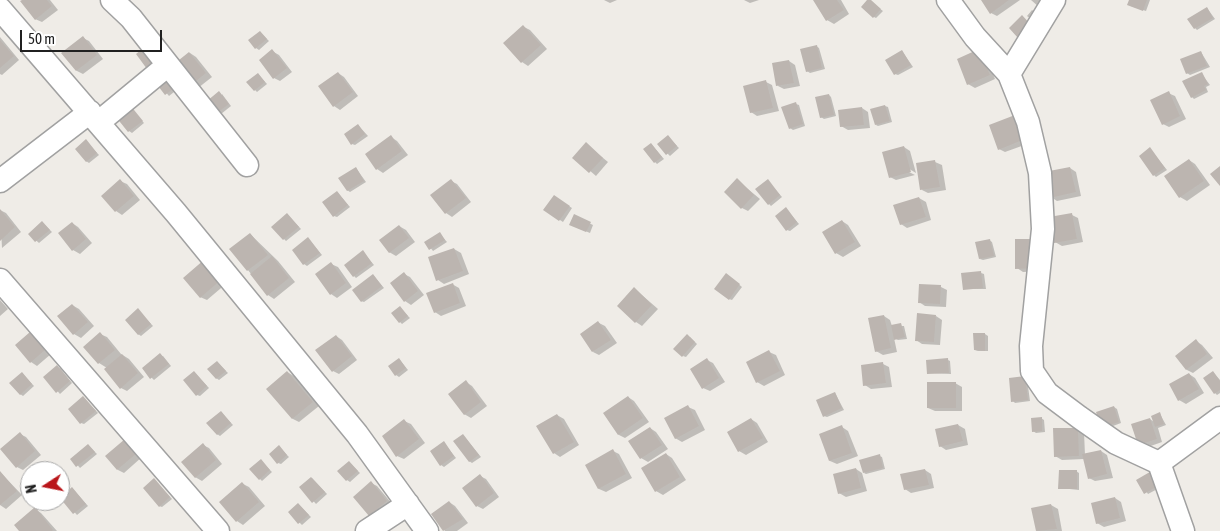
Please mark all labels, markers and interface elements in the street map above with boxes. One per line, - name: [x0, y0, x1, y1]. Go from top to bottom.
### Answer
- scale bar: [22, 20, 165, 52]
- text: 50 m: [28, 30, 55, 47]
- north arrow: [20, 461, 70, 511]
- text: N: [23, 483, 40, 494]

